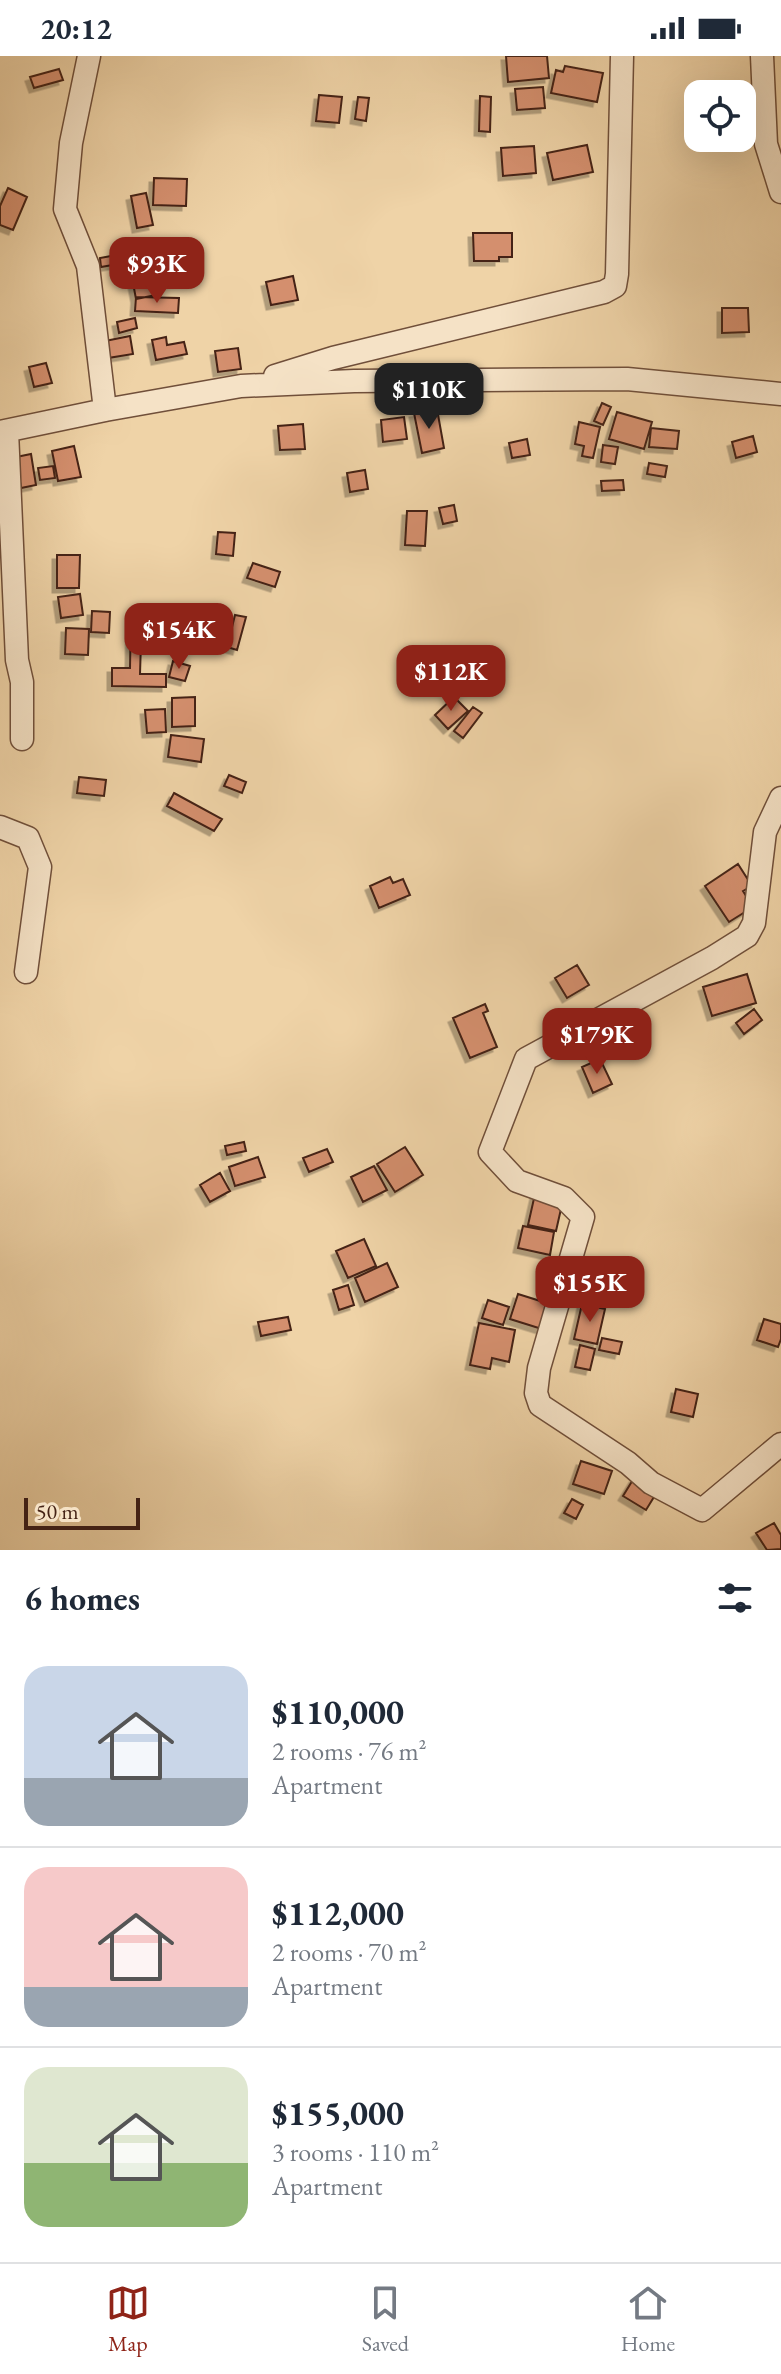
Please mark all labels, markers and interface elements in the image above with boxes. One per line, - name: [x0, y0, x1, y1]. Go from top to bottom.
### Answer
- text: 20:12: [40, 9, 112, 48]
- map controls: [684, 80, 756, 152]
- button: locate: [684, 80, 756, 152]
- pin: $93K: [110, 237, 204, 305]
- text: $93K: [127, 246, 187, 280]
- pin: $110K: [373, 363, 485, 431]
- text: $110K: [392, 372, 466, 406]
- pin: $154K: [123, 603, 235, 671]
- text: $154K: [142, 612, 216, 646]
- pin: $112K: [395, 645, 507, 713]
- text: $112K: [414, 654, 488, 688]
- pin: $179K: [541, 1008, 653, 1076]
- text: $179K: [560, 1017, 634, 1051]
- pin: $155K: [534, 1256, 646, 1324]
- text: $155K: [553, 1265, 627, 1299]
- scale bar: [24, 1494, 140, 1530]
- text: 50 m: [36, 1497, 79, 1526]
- text: 6 homes: [24, 1576, 140, 1620]
- icon: filters: [713, 1576, 757, 1620]
- text: $110,000: [272, 1690, 404, 1734]
- icon: home: [88, 1698, 184, 1794]
- text: 2 rooms · 76 m²: [272, 1734, 427, 1768]
- text: Apartment: [272, 1768, 382, 1802]
- text: $112,000: [272, 1891, 404, 1935]
- icon: home: [88, 1899, 184, 1995]
- text: 2 rooms · 70 m²: [272, 1935, 427, 1969]
- text: Apartment: [272, 1969, 382, 2003]
- text: $155,000: [272, 2091, 404, 2135]
- icon: home: [88, 2099, 184, 2195]
- text: 3 rooms · 110 m²: [272, 2135, 439, 2169]
- text: Apartment: [272, 2169, 382, 2203]
- tab: Map: [106, 2281, 150, 2358]
- tab: Saved: [362, 2281, 409, 2358]
- tab: Home: [621, 2281, 675, 2358]

